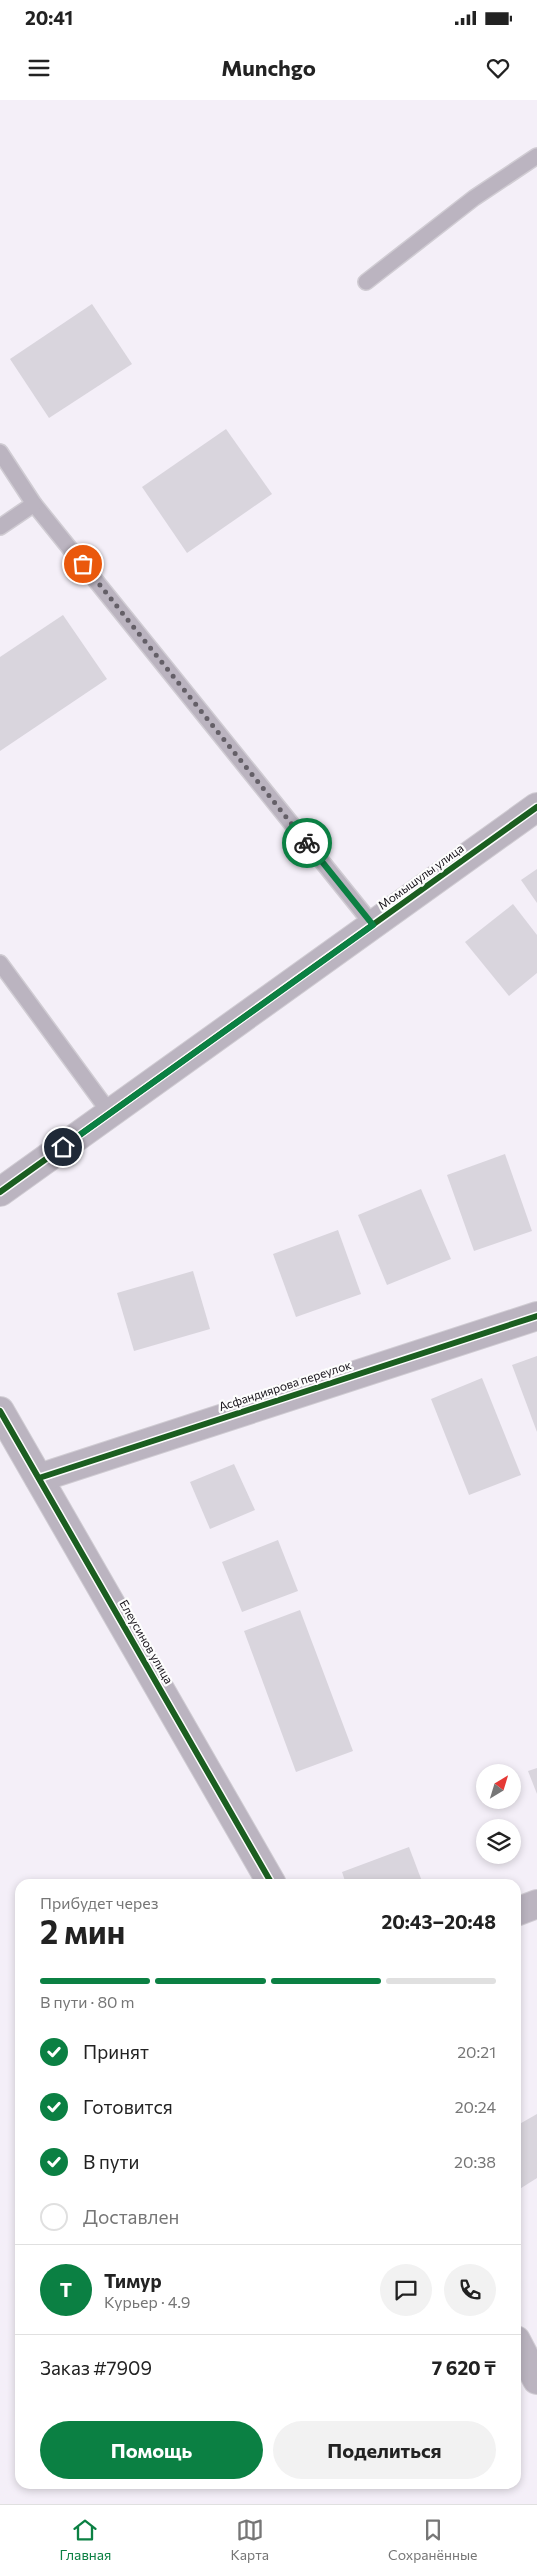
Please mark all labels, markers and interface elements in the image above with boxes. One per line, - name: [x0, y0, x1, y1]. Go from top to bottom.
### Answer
- text: 20:41: [25, 6, 73, 29]
- icon: menu: [25, 54, 53, 82]
- text: Munchgo: [221, 54, 316, 81]
- icon: heart: [484, 54, 512, 82]
- pin: [62, 543, 104, 585]
- icon: bag: [69, 550, 97, 578]
- courier: [282, 818, 332, 868]
- icon: bike: [293, 829, 321, 857]
- street label: Момышулы улица: [375, 840, 466, 912]
- pin: [42, 1126, 84, 1168]
- icon: home: [49, 1133, 77, 1161]
- street label: Асфандиярова переулок: [217, 1357, 353, 1413]
- street label: Елеусинов улица: [117, 1597, 177, 1686]
- north arrow: [476, 1764, 521, 1809]
- map controls: [476, 1764, 521, 1864]
- button: layers: [476, 1819, 521, 1864]
- text: Прибудет через: [40, 1893, 159, 1912]
- text: 20:43–20:48: [382, 1910, 496, 1933]
- text: 2 мин: [40, 1911, 125, 1951]
- text: В пути · 80 m: [40, 1992, 135, 2011]
- icon: check: [40, 2038, 68, 2066]
- text: Принят: [83, 2040, 149, 2063]
- text: 20:21: [457, 2042, 496, 2061]
- icon: check: [40, 2093, 68, 2121]
- text: Готовится: [83, 2095, 173, 2118]
- text: 20:24: [455, 2097, 496, 2116]
- icon: check: [40, 2148, 68, 2176]
- text: В пути: [83, 2150, 139, 2173]
- text: 20:38: [454, 2152, 496, 2171]
- text: Доставлен: [83, 2205, 179, 2228]
- button: chat: [380, 2264, 432, 2316]
- button: phone: [444, 2264, 496, 2316]
- text: Тимур: [104, 2269, 162, 2292]
- text: Т: [60, 2278, 72, 2301]
- text: Курьер · 4.9: [104, 2292, 190, 2311]
- text: Заказ #7909: [40, 2356, 152, 2379]
- text: 7 620 ₸: [432, 2356, 496, 2379]
- button: Помощь: [40, 2421, 263, 2479]
- button: Поделиться: [273, 2421, 496, 2479]
- tab: Главная: [60, 2516, 111, 2563]
- tab: Карта: [230, 2516, 269, 2563]
- tab: Сохранённые: [388, 2516, 477, 2563]

